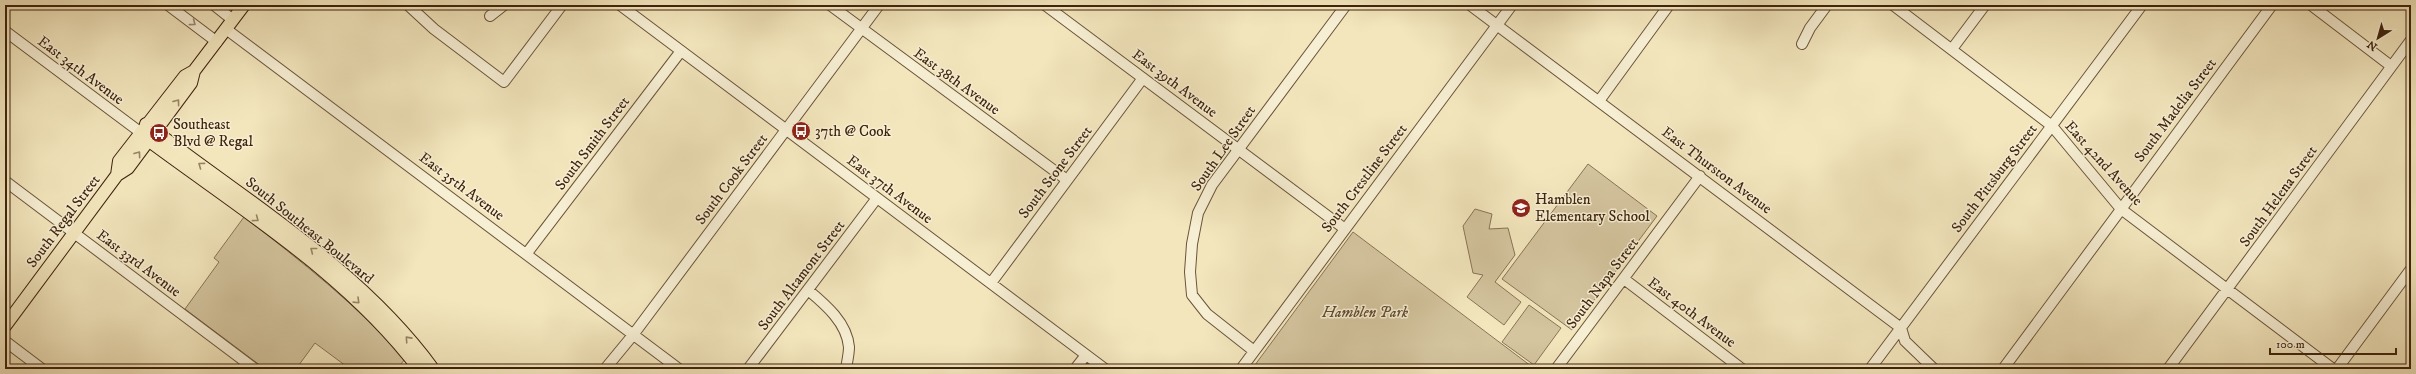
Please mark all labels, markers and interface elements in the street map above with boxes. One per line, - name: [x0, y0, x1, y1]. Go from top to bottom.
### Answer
- north arrow: [2358, 18, 2398, 58]
- one-way arrow: [188, 19, 195, 26]
- street label: East 34th Avenue: [34, 32, 128, 109]
- text: N: [2365, 37, 2380, 53]
- street label: East 38th Avenue: [910, 44, 1004, 119]
- street label: East 39th Avenue: [1128, 45, 1221, 122]
- street label: South Madelia Street: [2130, 54, 2221, 166]
- street label: South Smith Street: [551, 92, 634, 194]
- one-way arrow: [172, 99, 179, 106]
- street label: South Lee Street: [1187, 102, 1260, 195]
- place label: Southeast Blvd @ Regal: [173, 115, 253, 151]
- street label: East 42nd Avenue: [2061, 117, 2147, 210]
- bus stop icon: 37th @ Cook: [790, 120, 812, 142]
- street label: South Crestline Street: [1317, 120, 1411, 236]
- street label: South Pittsburg Street: [1947, 120, 2042, 236]
- bus stop icon: Southeast Blvd @ Regal: [148, 122, 170, 144]
- place label: 37th @ Cook: [815, 122, 891, 141]
- street label: South Stone Street: [1014, 122, 1096, 222]
- street label: East Thurston Avenue: [1658, 123, 1776, 218]
- street label: South Cook Street: [691, 130, 772, 229]
- street label: South Helena Street: [2235, 142, 2322, 251]
- street label: East 35th Avenue: [415, 148, 508, 225]
- street label: East 37th Avenue: [843, 151, 936, 228]
- one-way arrow: [133, 152, 140, 159]
- one-way arrow: [198, 163, 205, 170]
- street label: South Regal Street: [22, 171, 105, 271]
- street label: South Southeast Boulevard: [242, 173, 378, 288]
- place label: Hamblen Elementary School: [1535, 190, 1650, 226]
- school or university icon: Hamblen Elementary School: [1510, 197, 1532, 219]
- one-way arrow: [251, 215, 258, 222]
- street label: South Altamont Street: [754, 216, 849, 334]
- street label: East 33rd Avenue: [93, 226, 185, 301]
- street label: South Napa Street: [1562, 234, 1643, 333]
- one-way arrow: [311, 248, 318, 255]
- street label: East 40th Avenue: [1644, 273, 1740, 352]
- one-way arrow: [352, 296, 360, 304]
- park label: Hamblen Park: [1321, 303, 1409, 322]
- scale bar: [2270, 330, 2396, 356]
- one-way arrow: [406, 336, 413, 344]
- text: 100 m: [2276, 337, 2305, 352]

